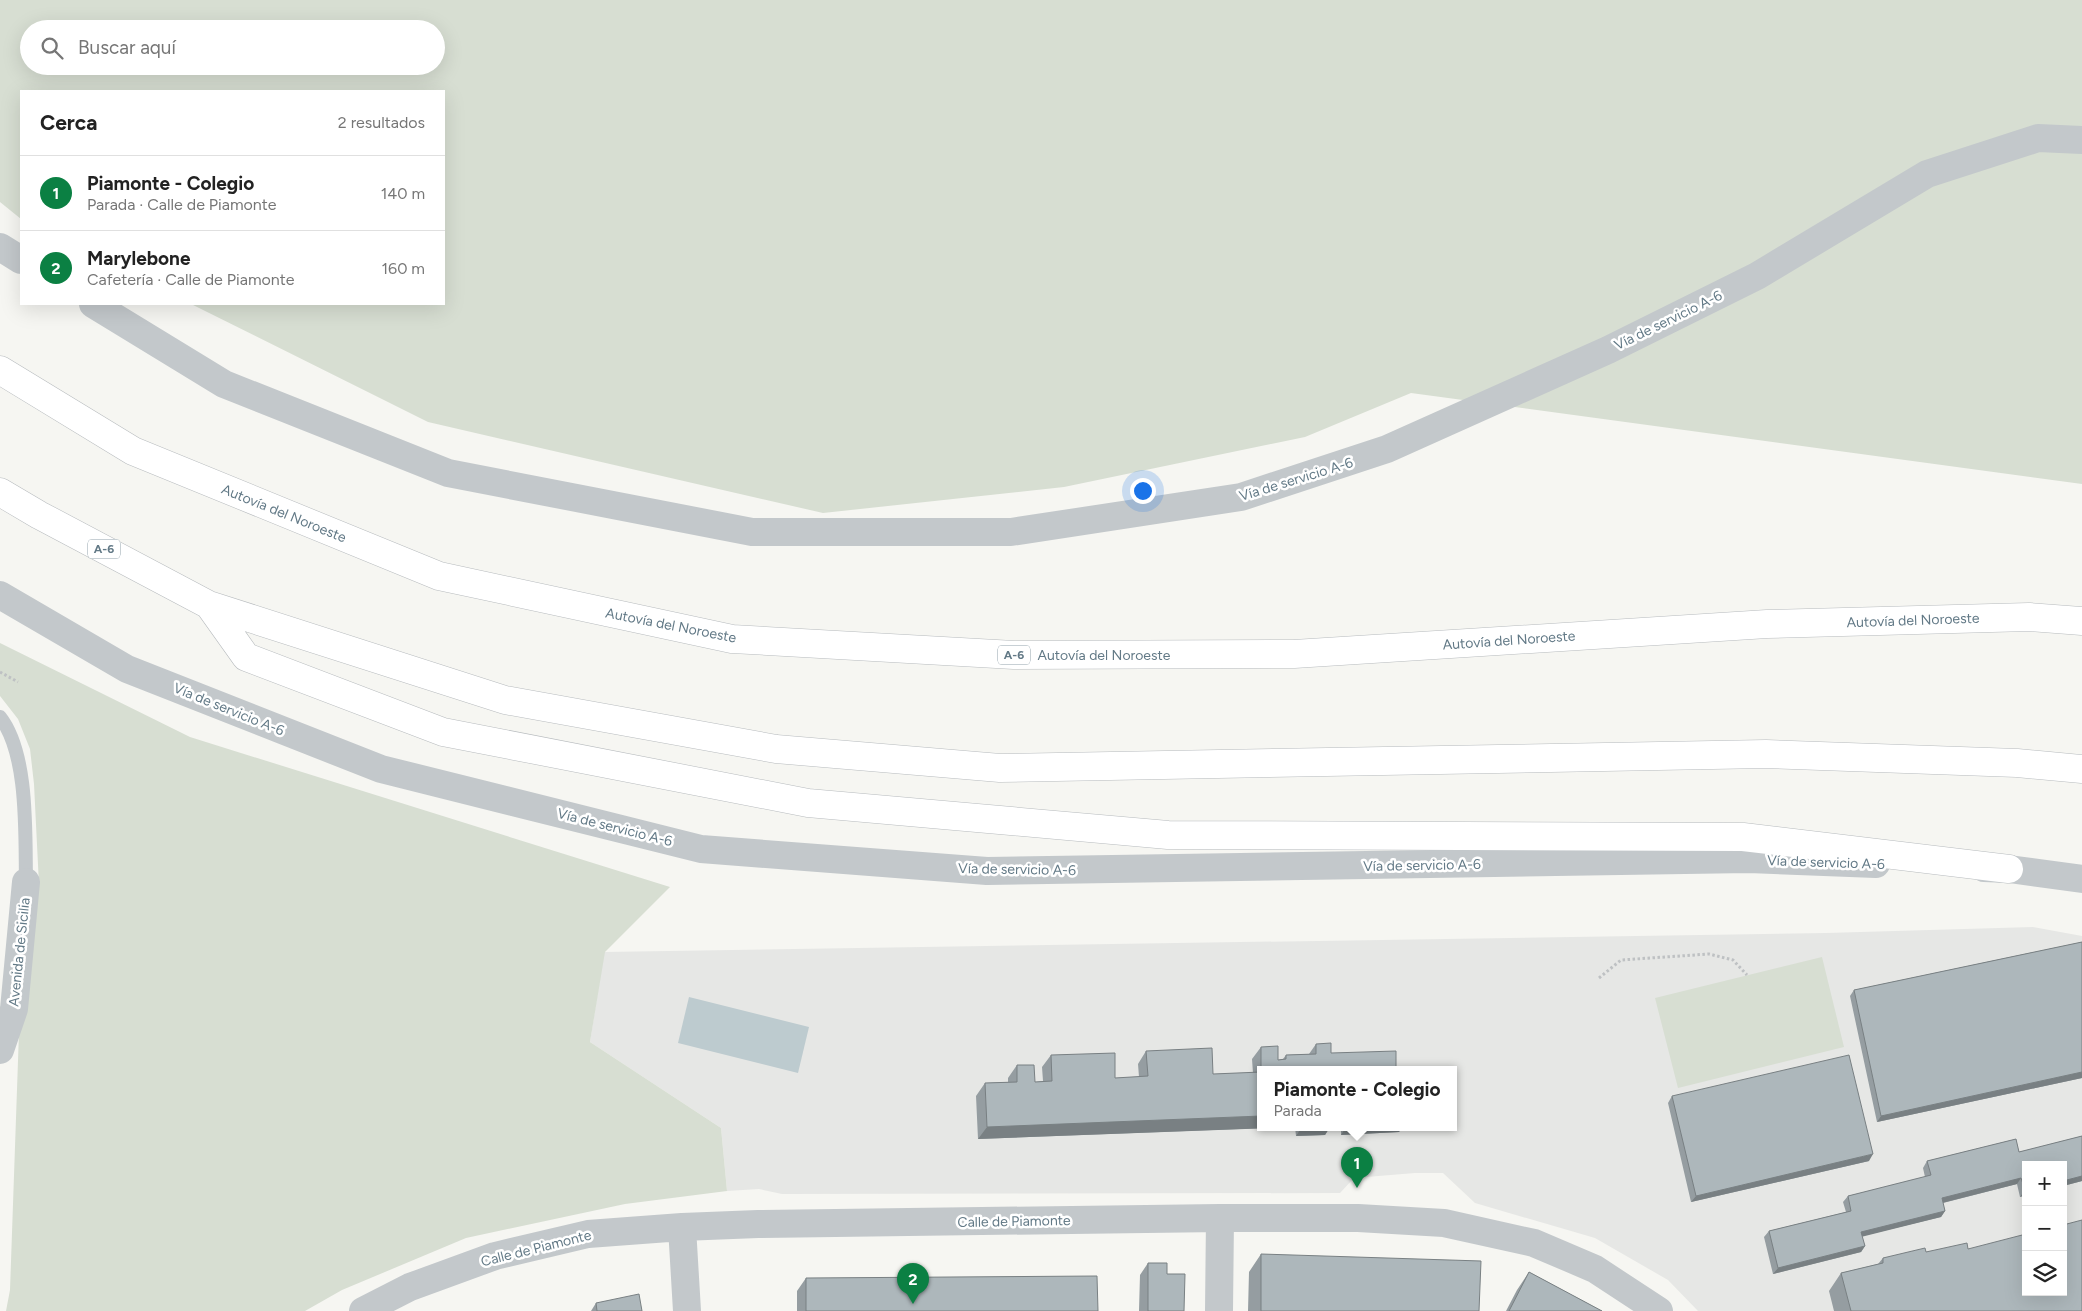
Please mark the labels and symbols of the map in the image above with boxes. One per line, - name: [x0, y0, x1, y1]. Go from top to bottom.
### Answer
- street label: Vía de servicio A-6: [1611, 287, 1725, 354]
- street label: Vía de servicio A-6: [1237, 454, 1355, 505]
- your location: [1130, 478, 1156, 504]
- street label: Autovía del Noroeste: [219, 481, 349, 546]
- road number: A-6: [88, 540, 120, 558]
- street label: Autovía del Noroeste: [604, 604, 738, 647]
- street label: Autovía del Noroeste: [1846, 610, 1980, 631]
- street label: Autovía del Noroeste: [1442, 627, 1576, 654]
- road number: A-6: [998, 646, 1030, 664]
- street label: Autovía del Noroeste: [1038, 647, 1171, 664]
- street label: Vía de servicio A-6: [171, 679, 287, 739]
- street label: Vía de servicio A-6: [556, 805, 674, 850]
- street label: Vía de servicio A-6: [1767, 852, 1885, 873]
- street label: Vía de servicio A-6: [1363, 856, 1481, 875]
- street label: Vía de servicio A-6: [958, 860, 1076, 879]
- street label: Avenida de Sicilia: [5, 897, 34, 1007]
- pin: 1: [1341, 1147, 1373, 1188]
- street label: Calle de Piamonte: [957, 1212, 1071, 1231]
- street label: Calle de Piamonte: [479, 1226, 593, 1270]
- pin: 2: [897, 1263, 929, 1304]

